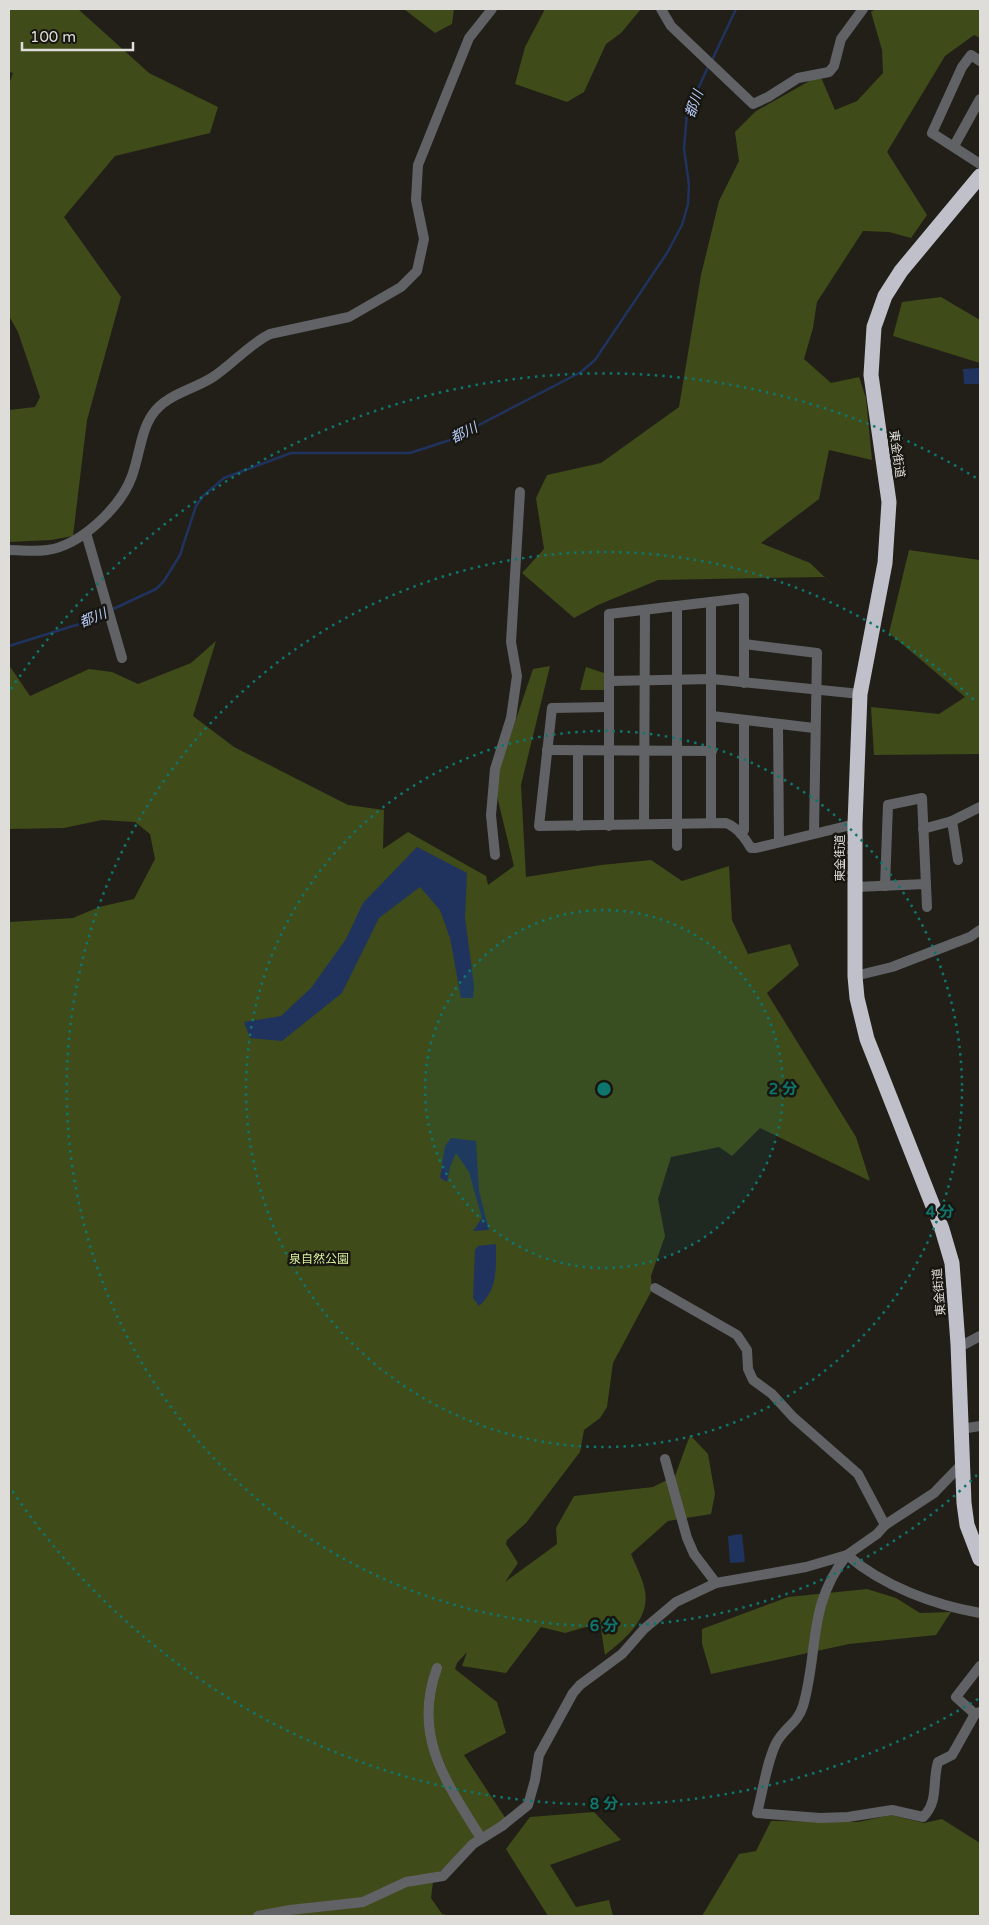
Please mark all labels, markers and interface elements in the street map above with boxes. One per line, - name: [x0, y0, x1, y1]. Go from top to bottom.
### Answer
- scale bar: [22, 20, 134, 52]
- text: 100 m: [30, 28, 76, 46]
- water label: 都川: [681, 86, 707, 120]
- water label: 都川: [448, 418, 482, 447]
- street label: 東金街道: [887, 429, 907, 479]
- water label: 都川: [77, 604, 111, 631]
- street label: 東金街道: [833, 834, 847, 882]
- centre of rings: [595, 1080, 613, 1098]
- text: 2 分: [769, 1080, 797, 1098]
- text: 4 分: [926, 1203, 954, 1221]
- park label: 泉自然公園: [289, 1252, 349, 1266]
- street label: 東金街道: [930, 1267, 948, 1317]
- text: 6 分: [590, 1617, 618, 1635]
- text: 8 分: [590, 1795, 618, 1813]

